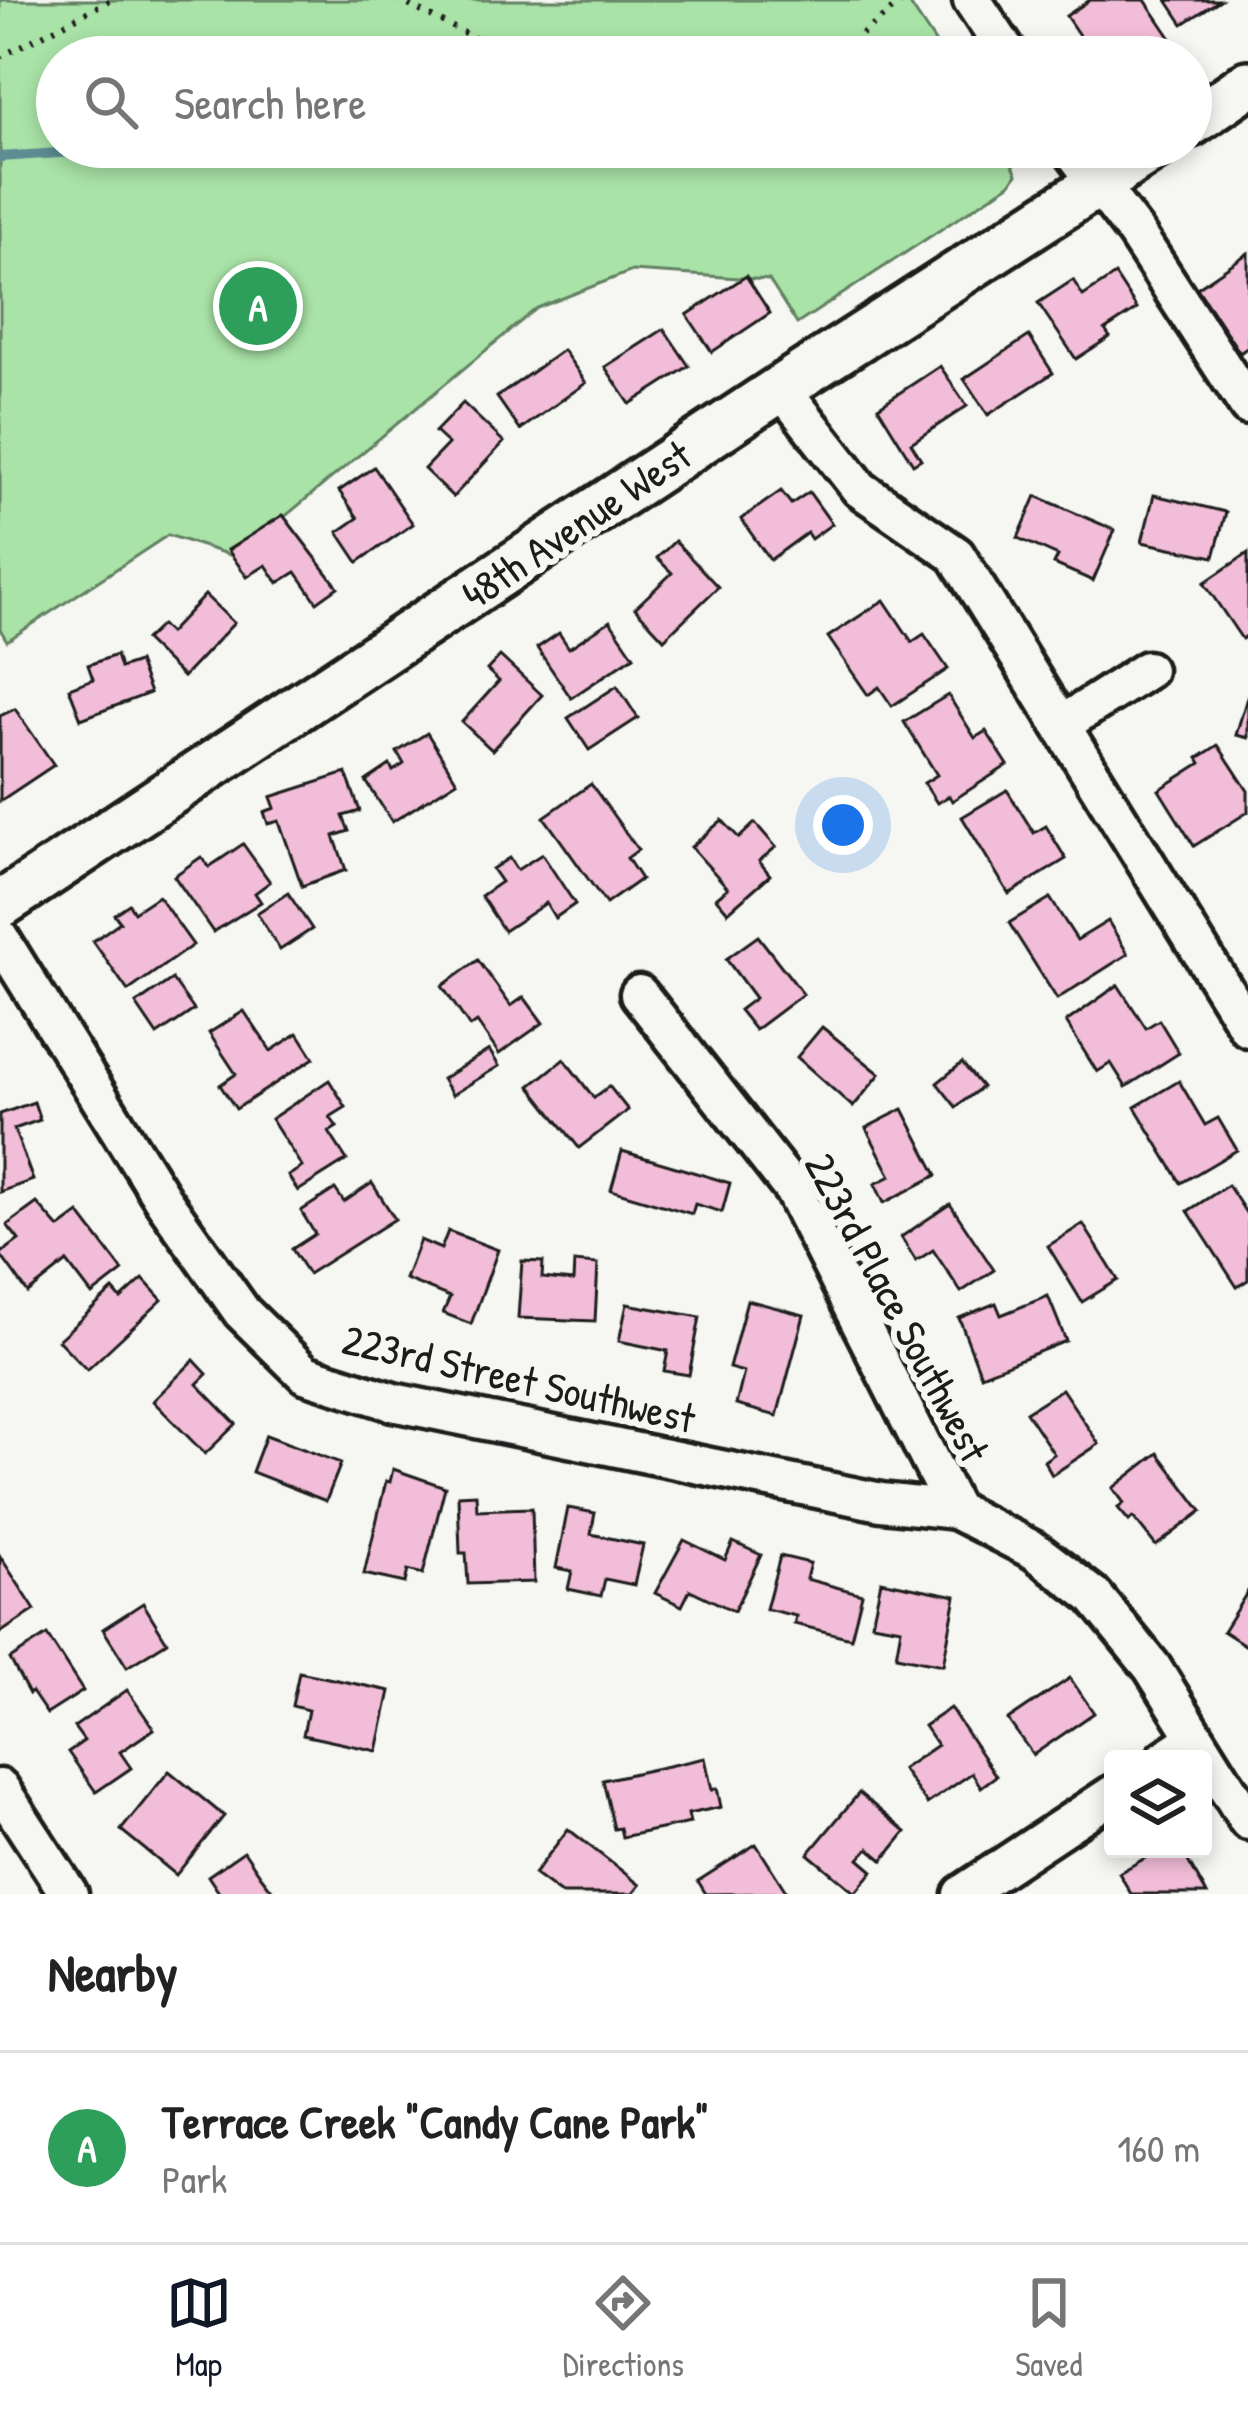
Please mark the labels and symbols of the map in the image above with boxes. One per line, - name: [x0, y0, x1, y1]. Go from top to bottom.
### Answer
- pin: A: [219, 261, 297, 351]
- street label: 48th Avenue West: [450, 426, 702, 622]
- your location: [813, 795, 873, 855]
- street label: 223rd Place Southwest: [792, 1142, 1004, 1472]
- street label: 223rd Street Southwest: [337, 1310, 701, 1446]

